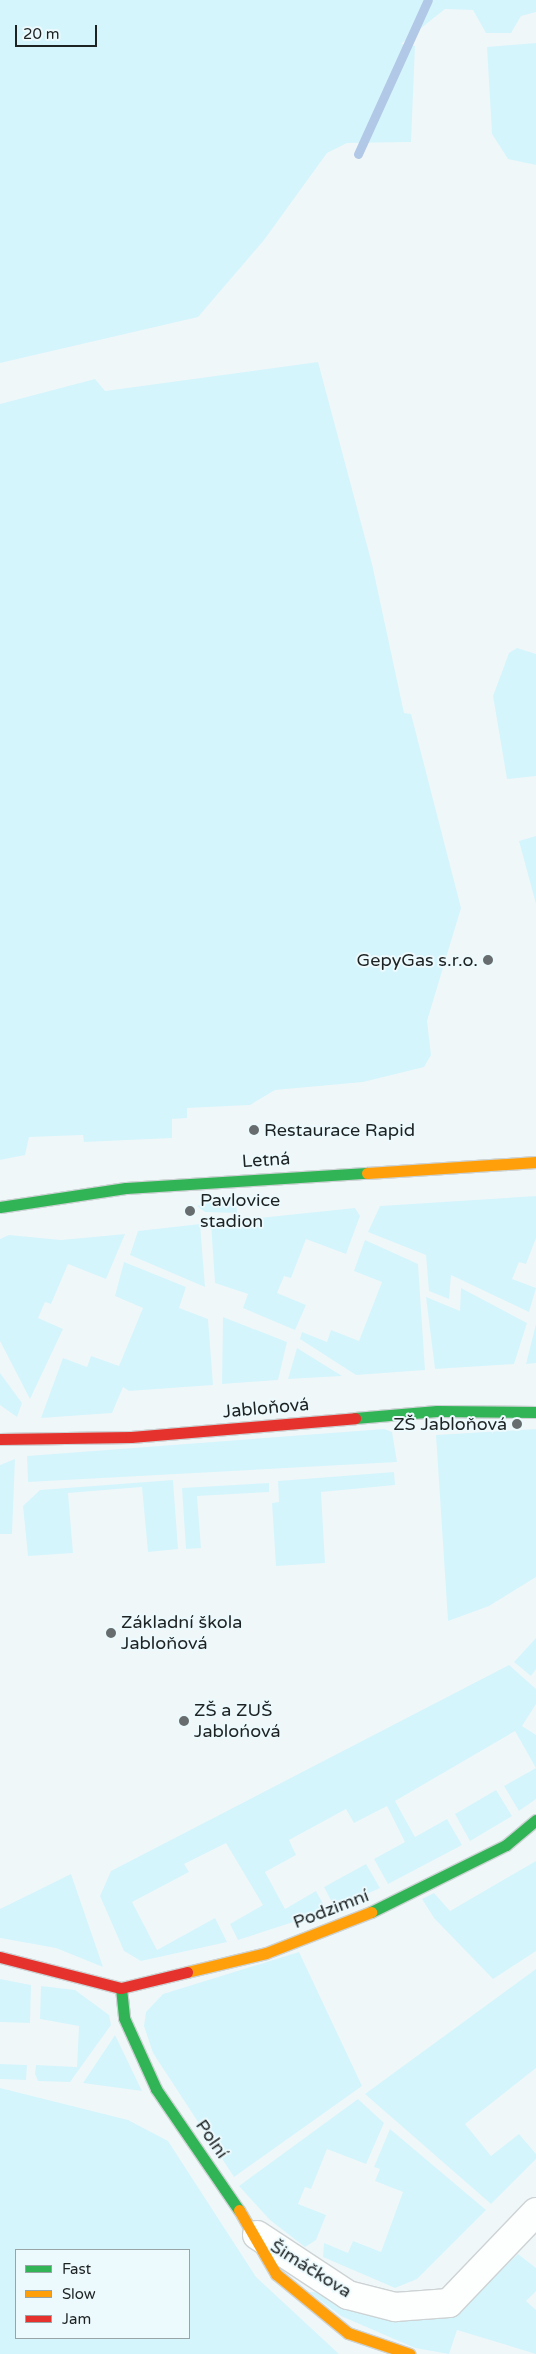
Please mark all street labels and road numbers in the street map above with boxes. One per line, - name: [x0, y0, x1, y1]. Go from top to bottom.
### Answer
- street label: Letná: [241, 1148, 291, 1172]
- street label: Jabloňová: [222, 1393, 310, 1423]
- street label: Podzimní: [290, 1885, 372, 1933]
- street label: Polní: [191, 2115, 233, 2163]
- street label: Šimáčkova: [266, 2236, 356, 2302]

